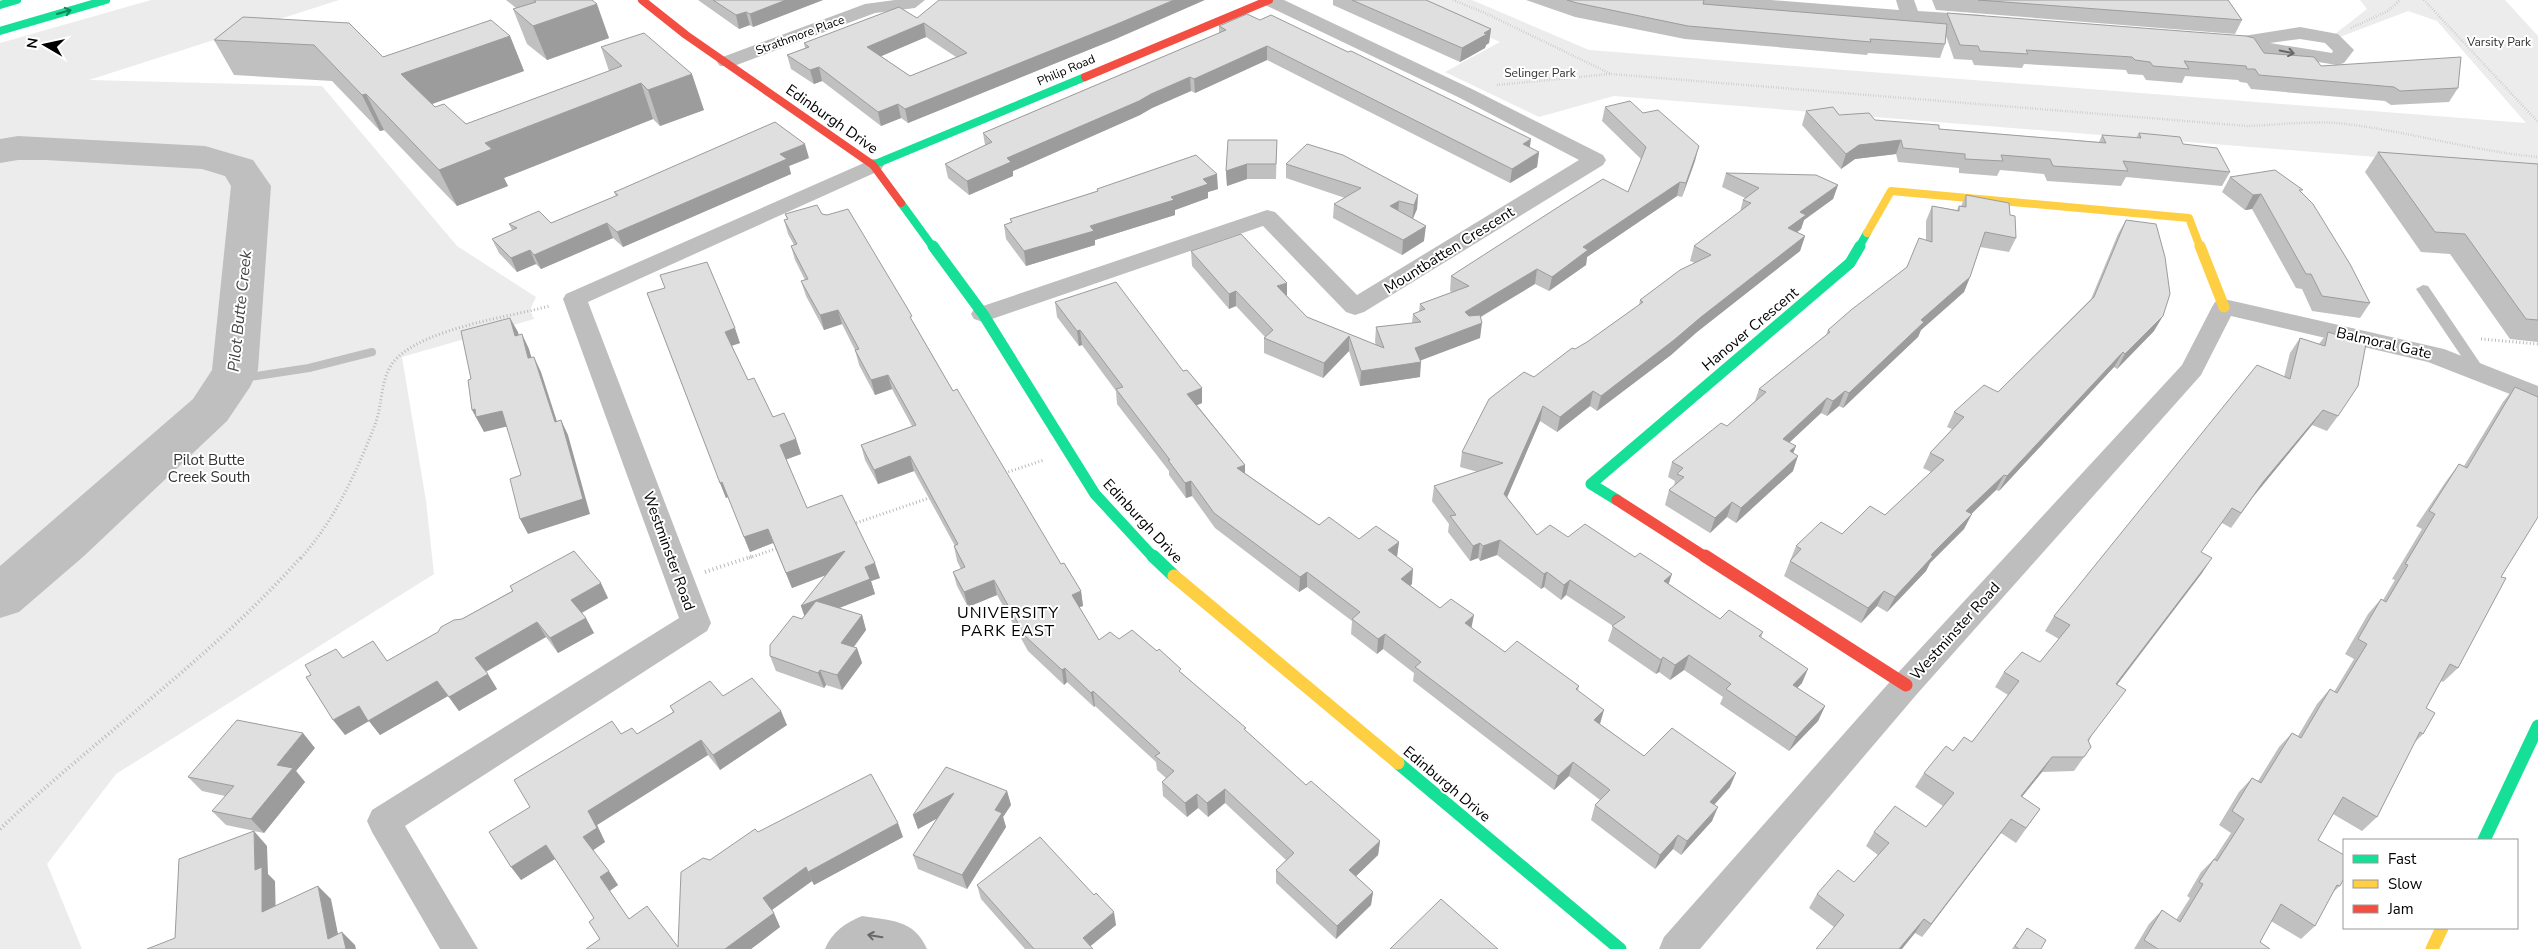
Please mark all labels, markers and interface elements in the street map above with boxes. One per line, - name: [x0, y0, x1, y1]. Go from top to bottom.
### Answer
- one-way arrow: [55, 7, 71, 17]
- street label: Strathmore Place: [754, 12, 846, 58]
- north arrow: [20, 20, 70, 70]
- park label: Varsity Park: [2466, 34, 2532, 50]
- text: N: [22, 36, 43, 50]
- one-way arrow: [2278, 48, 2294, 57]
- street label: Philip Road: [1035, 51, 1097, 89]
- park label: Selinger Park: [1504, 65, 1577, 81]
- street label: Edinburgh Drive: [782, 80, 882, 158]
- street label: Mountbatten Crescent: [1380, 201, 1518, 298]
- water label: Pilot Butte Creek: [223, 248, 257, 373]
- street label: Hanover Crescent: [1698, 282, 1803, 375]
- street label: Balmoral Gate: [2334, 322, 2434, 364]
- park label: Pilot Butte Creek South: [168, 450, 250, 487]
- street label: Edinburgh Drive: [1099, 474, 1187, 568]
- street label: Westminster Road: [638, 489, 700, 613]
- street label: Westminster Road: [1906, 578, 2004, 684]
- district label: UNIVERSITY PARK EAST: [957, 602, 1059, 642]
- street label: Edinburgh Drive: [1399, 741, 1495, 827]
- legend: [2343, 839, 2518, 929]
- text: Fast: [2388, 849, 2417, 869]
- text: Slow: [2388, 874, 2423, 894]
- text: Jam: [2387, 899, 2414, 919]
- one-way arrow: [868, 930, 884, 940]

